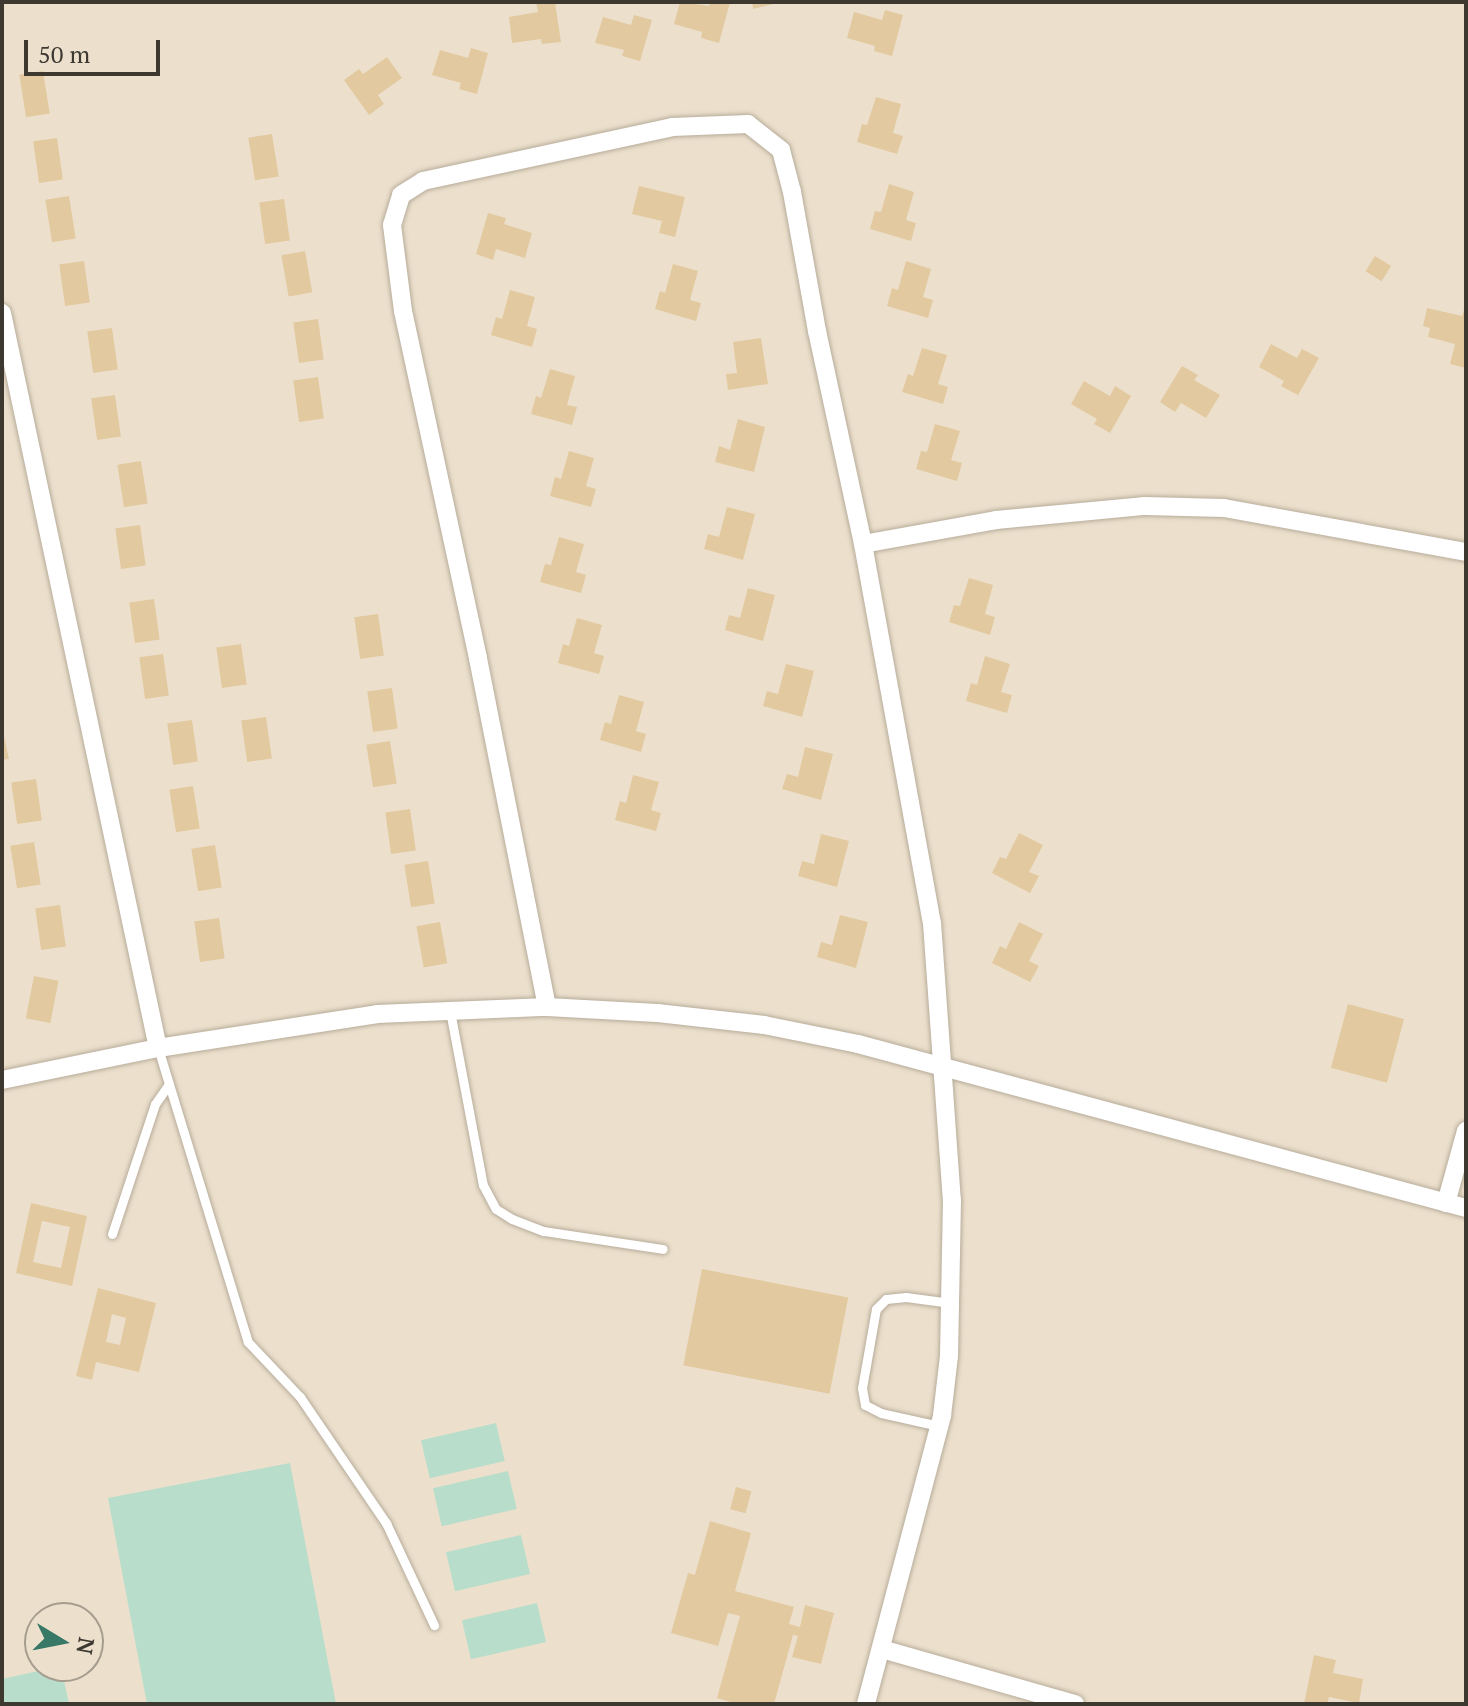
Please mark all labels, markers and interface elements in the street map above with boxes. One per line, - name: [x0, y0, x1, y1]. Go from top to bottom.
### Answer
- scale bar: [28, 24, 164, 74]
- text: 50 m: [38, 38, 90, 70]
- north arrow: [24, 1602, 104, 1682]
- text: N: [70, 1635, 102, 1657]

